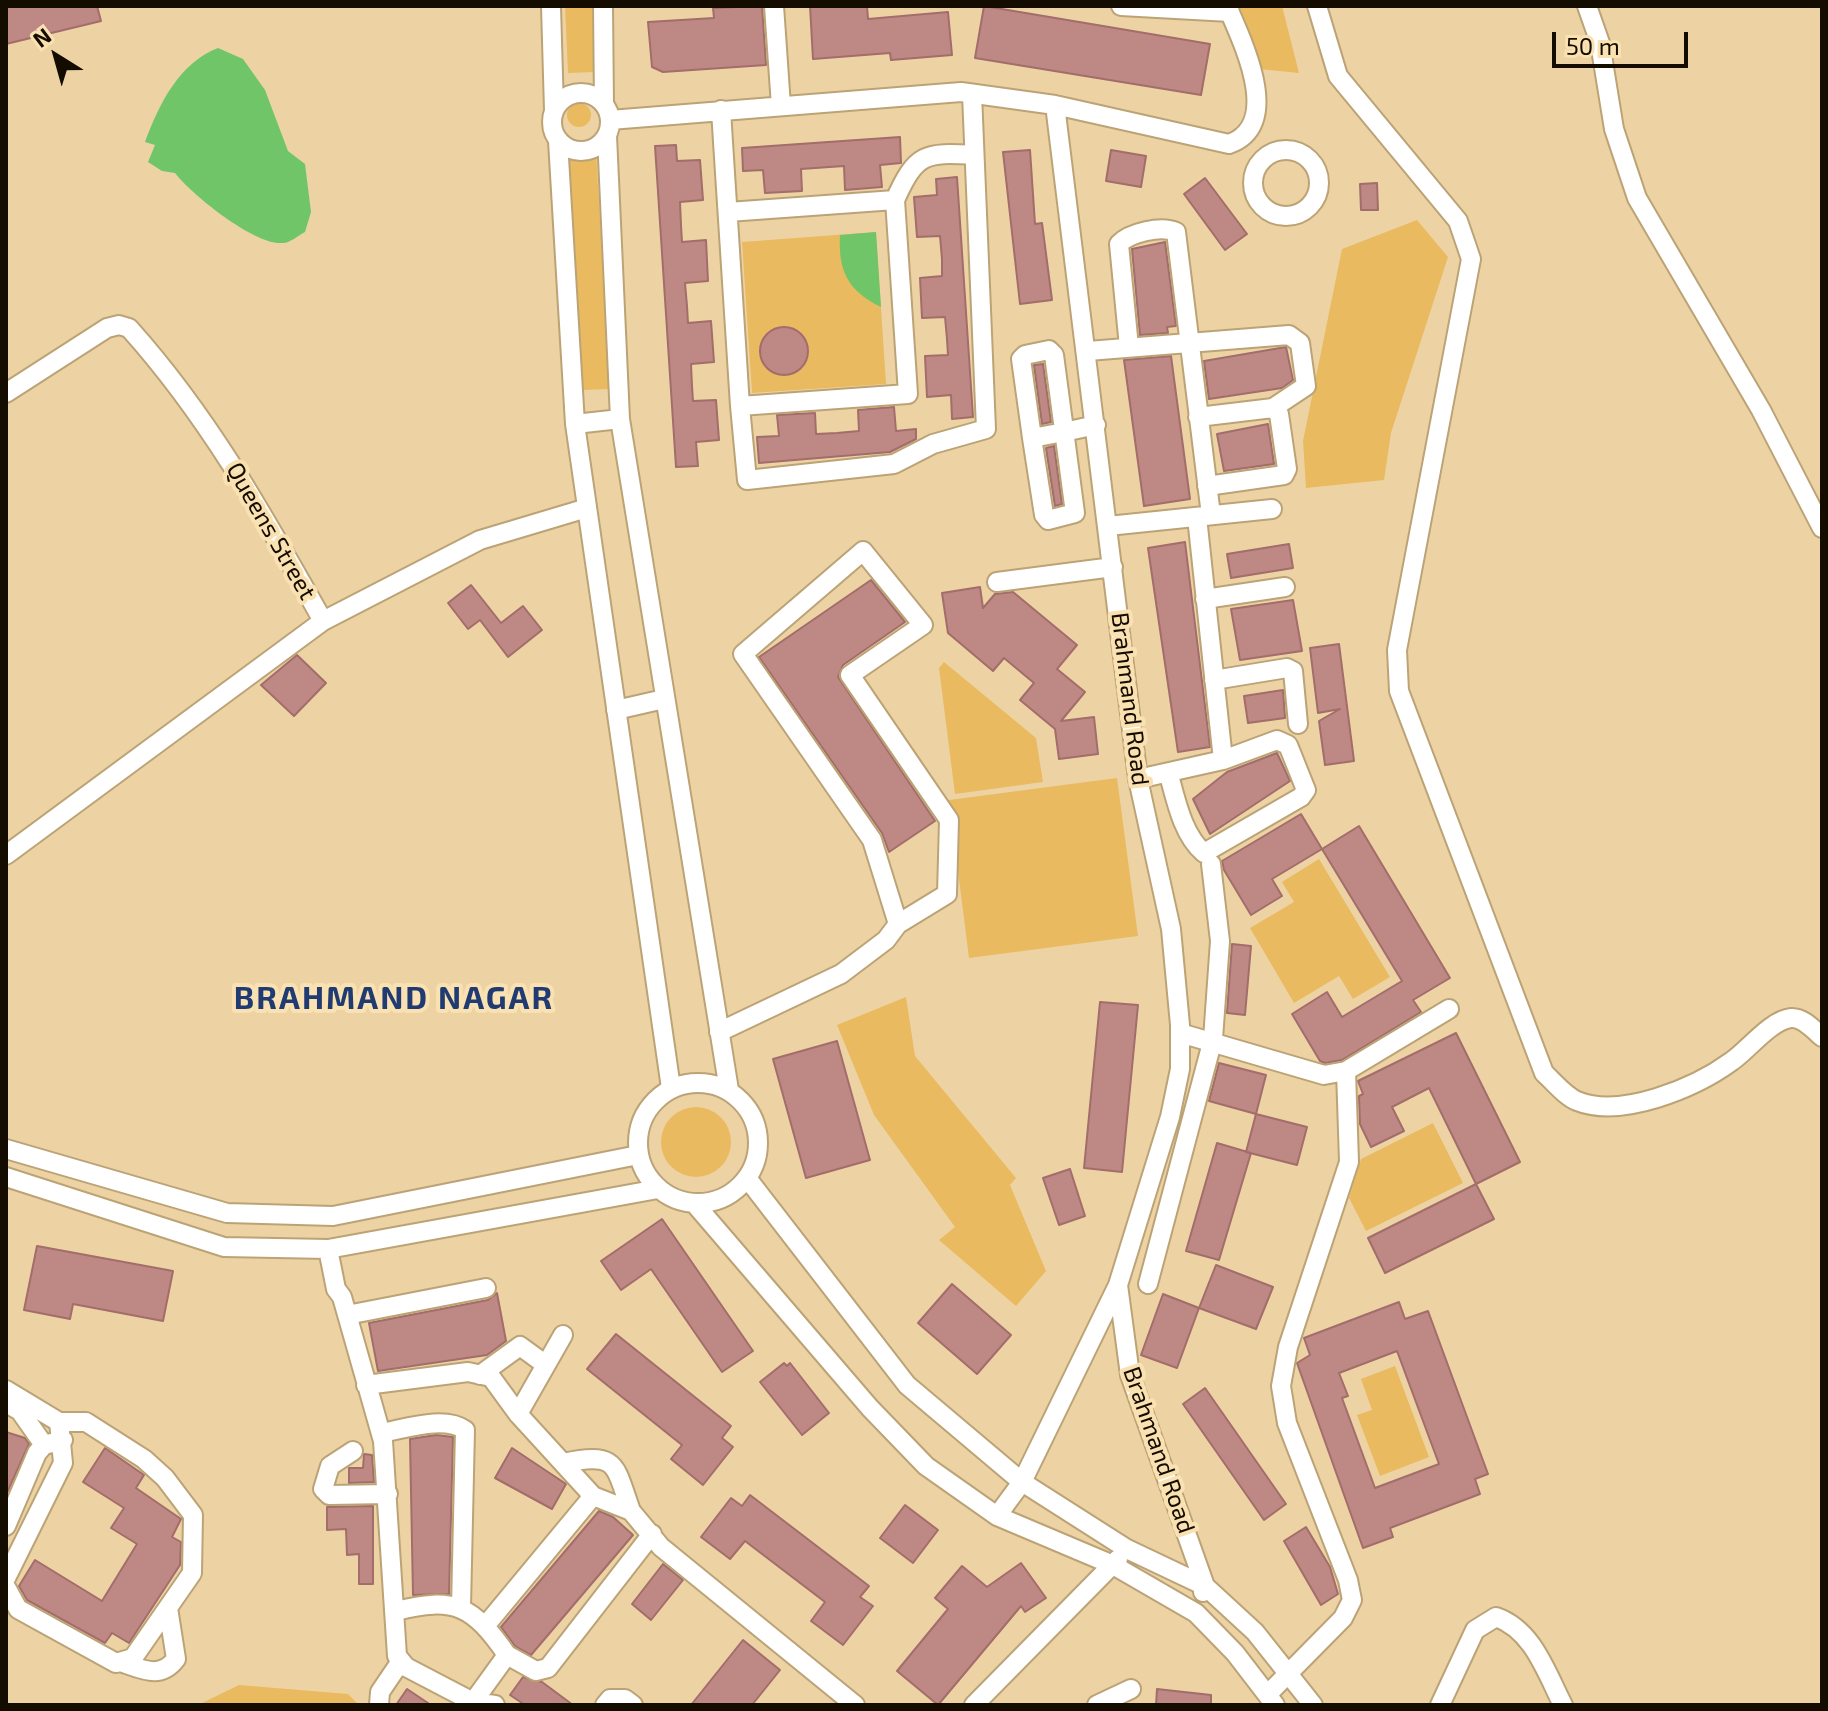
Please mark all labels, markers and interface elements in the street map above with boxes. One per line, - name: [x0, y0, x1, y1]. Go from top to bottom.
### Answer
- north arrow: [16, 16, 96, 96]
- scale bar: [1556, 16, 1692, 66]
- text: N: [27, 22, 56, 52]
- text: 50 m: [1566, 31, 1620, 60]
- street label: Queens Street: [220, 457, 322, 605]
- street label: Brahmand Road: [1105, 611, 1155, 787]
- district label: BRAHMAND NAGAR: [234, 979, 554, 1017]
- street label: Brahmand Road: [1117, 1363, 1201, 1537]

